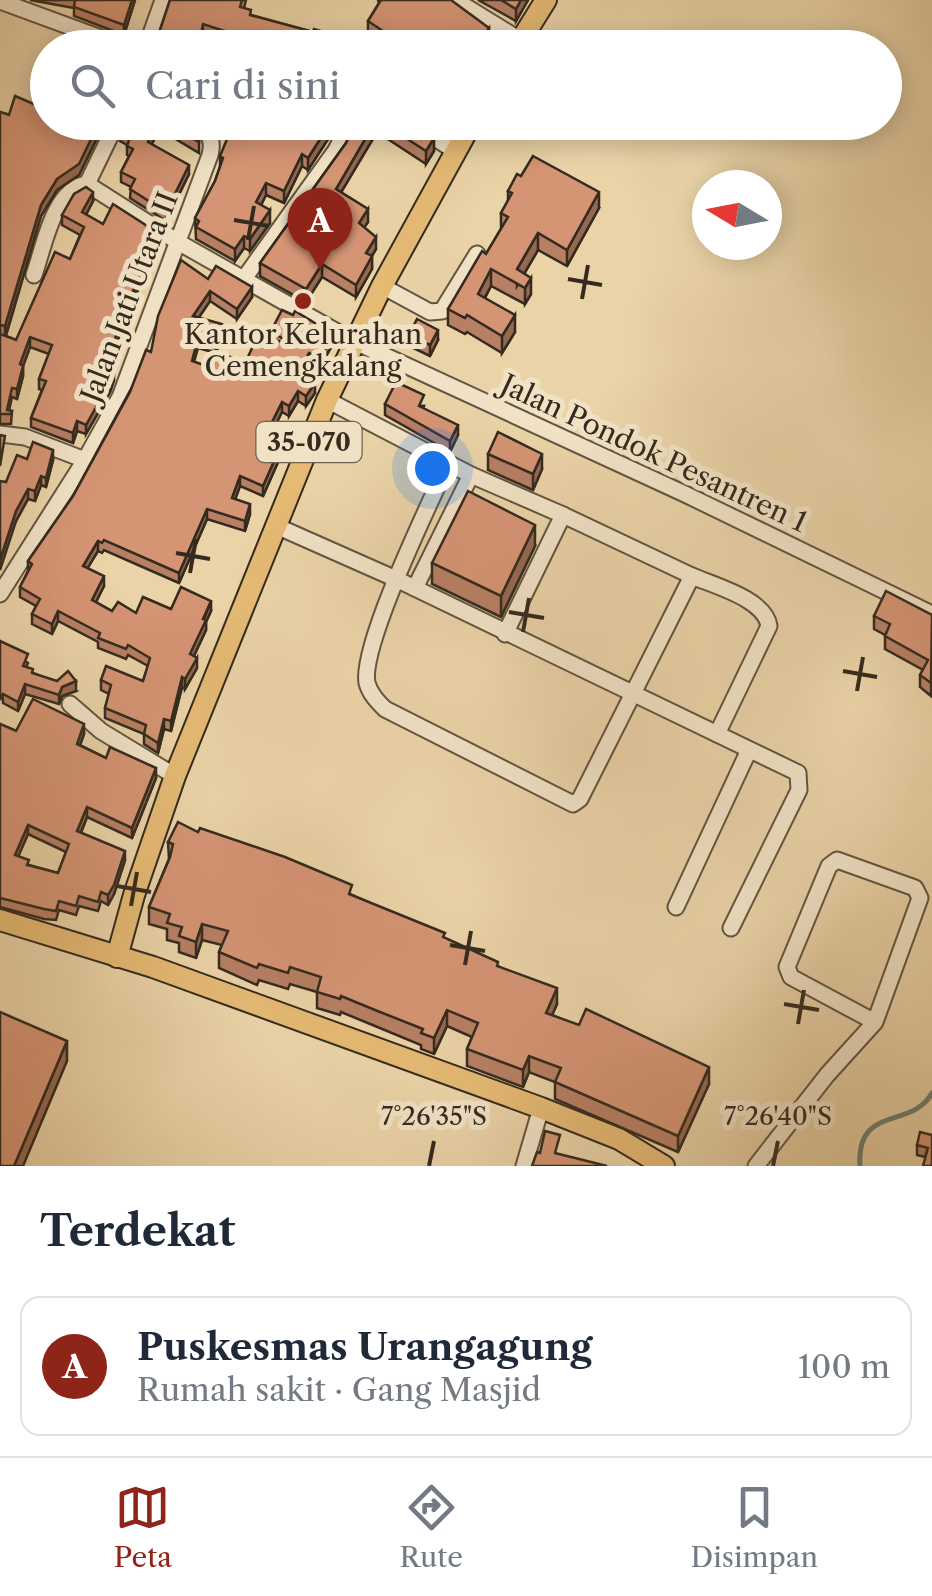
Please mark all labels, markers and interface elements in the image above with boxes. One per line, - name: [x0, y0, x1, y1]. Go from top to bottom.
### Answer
- search box: [30, 30, 902, 140]
- icon: search: [65, 58, 120, 113]
- text: Cari di sini: [145, 62, 340, 109]
- north arrow: [692, 170, 782, 260]
- street label: Jalan Jati Utara II: [72, 187, 185, 411]
- pin: A: [288, 188, 352, 270]
- marker: Kantor Kelurahan Cemengkalang: [292, 290, 314, 312]
- place label: Kantor Kelurahan Cemengkalang: [184, 317, 422, 383]
- street label: Jalan Pondok Pesantren 1: [492, 365, 813, 539]
- road number: 35-070: [256, 422, 362, 462]
- your location: [407, 443, 458, 494]
- text: 7°26'35"S: [381, 1101, 487, 1132]
- text: 7°26'40"S: [724, 1101, 832, 1132]
- text: Terdekat: [40, 1205, 235, 1257]
- text: Puskesmas Urangagung: [137, 1323, 592, 1370]
- text: A: [62, 1347, 87, 1386]
- text: 100 m: [798, 1347, 890, 1386]
- text: Rumah sakit · Gang Masjid: [137, 1370, 541, 1409]
- tab: Peta: [114, 1480, 172, 1574]
- tab: Rute: [400, 1480, 463, 1574]
- tab: Disimpan: [691, 1480, 818, 1574]

